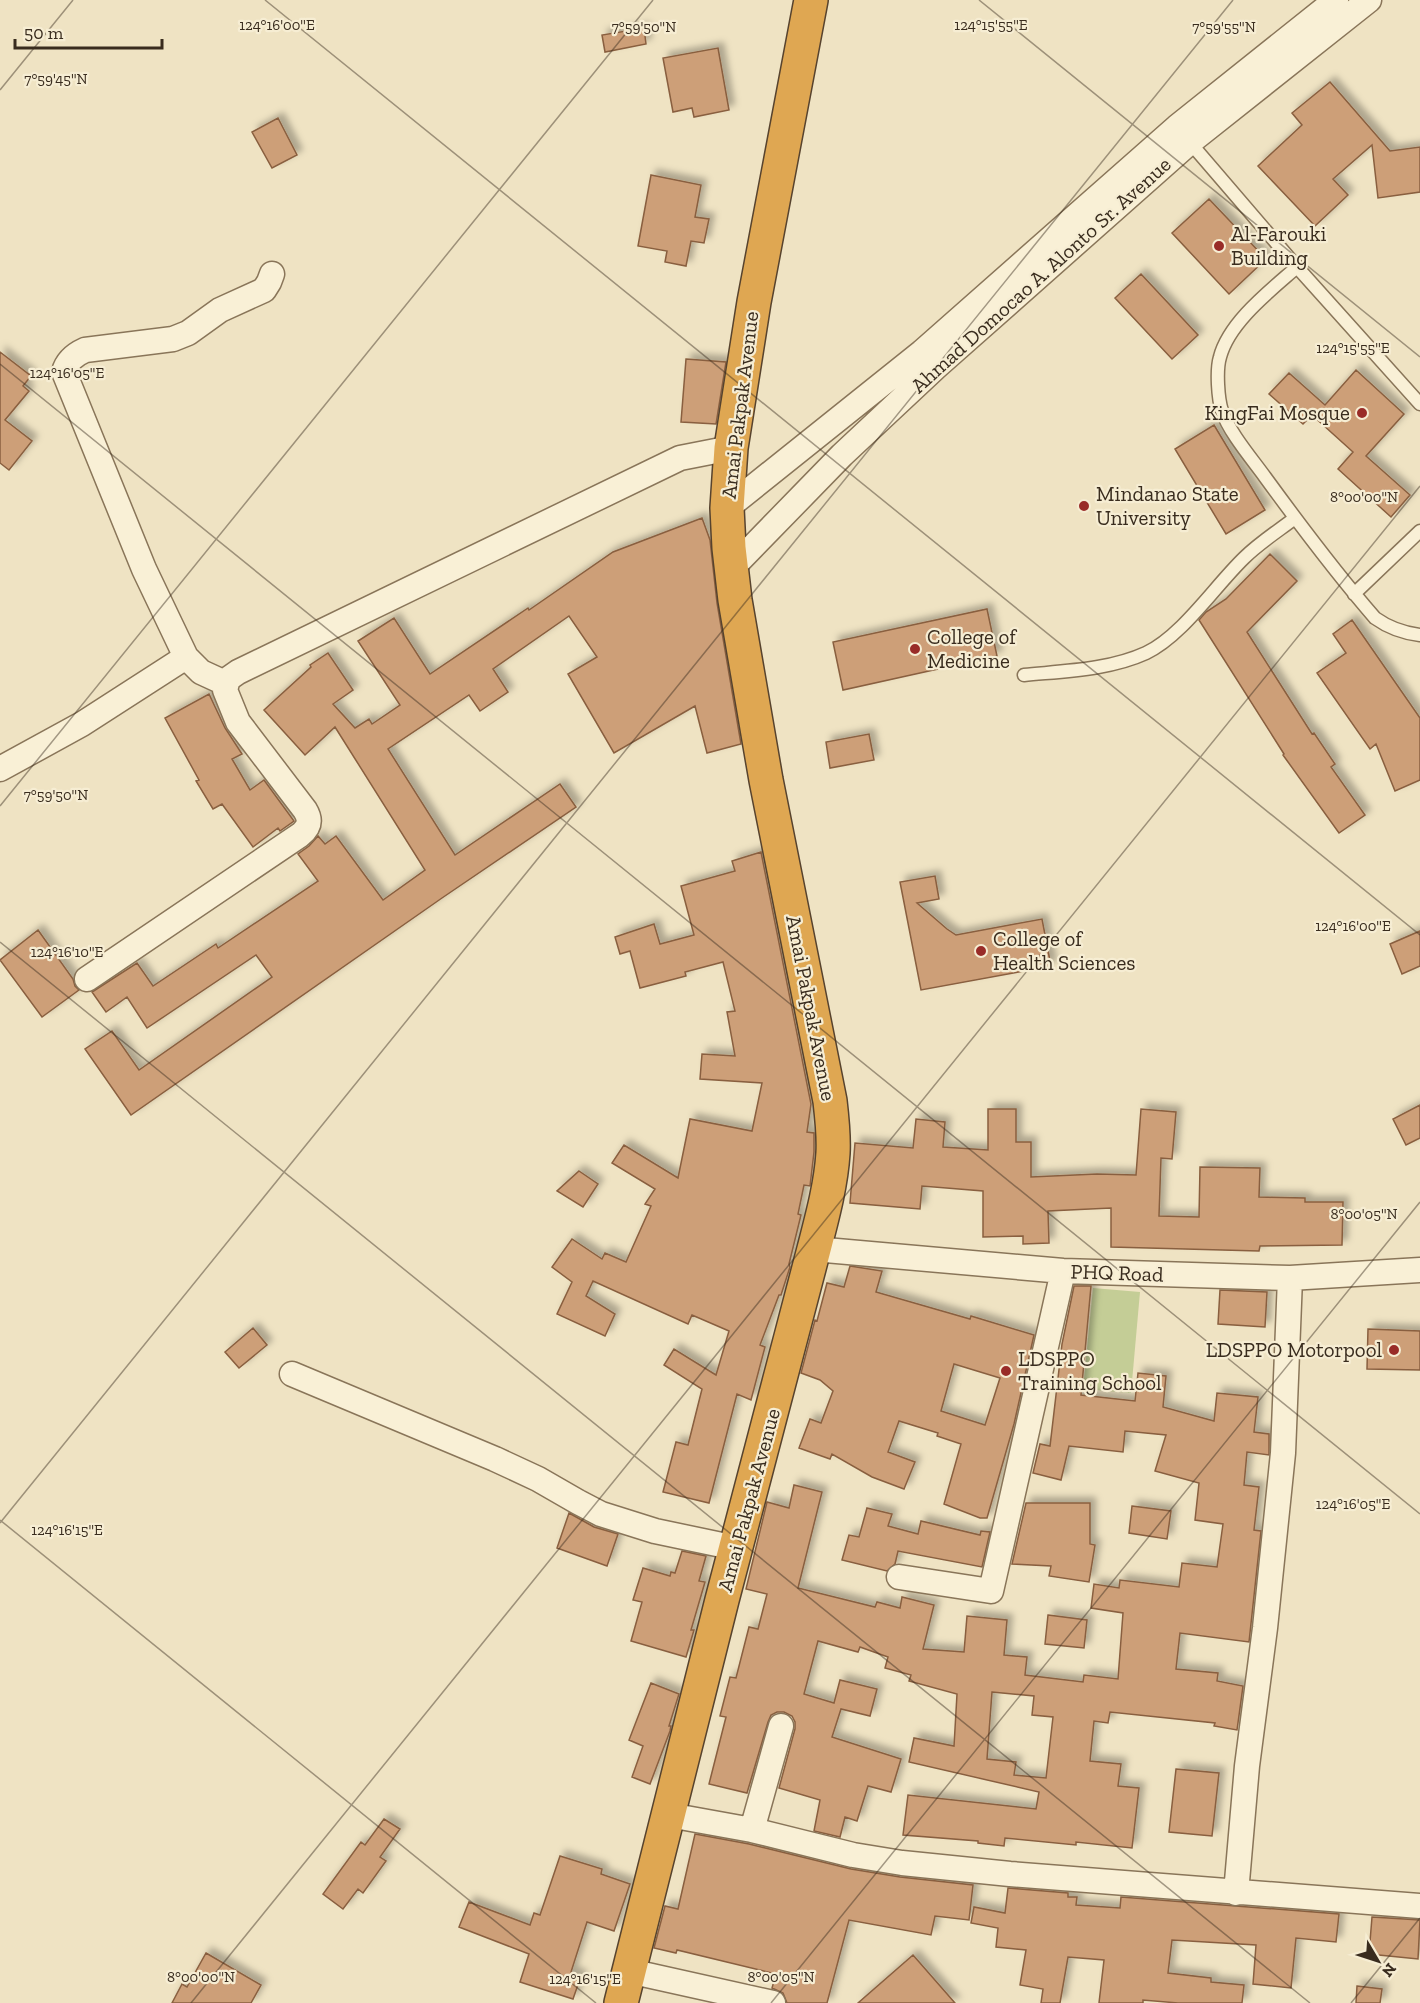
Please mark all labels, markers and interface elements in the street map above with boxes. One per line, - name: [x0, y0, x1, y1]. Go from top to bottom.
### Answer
- scale bar: [15, 12, 162, 50]
- text: 124°16'00"E: [239, 16, 315, 34]
- text: 124°15'55"E: [954, 16, 1028, 34]
- text: 7°59'50"N: [612, 18, 676, 36]
- text: 7°59'55"N: [1192, 18, 1256, 36]
- text: 50 m: [24, 22, 64, 44]
- text: 7°59'45"N: [24, 70, 88, 88]
- street label: Ahmad Domocao A. Alonto Sr. Avenue: [906, 151, 1176, 398]
- place label: Al-Farouki Building: [1231, 221, 1327, 270]
- marker: Al-Farouki Building: [1212, 239, 1226, 253]
- street label: Amai Pakpak Avenue: [716, 310, 763, 500]
- text: 124°15'55"E: [1316, 339, 1390, 357]
- text: 124°16'05"E: [30, 364, 104, 382]
- place label: KingFai Mosque: [1204, 400, 1350, 425]
- marker: KingFai Mosque: [1355, 406, 1369, 420]
- place label: Mindanao State University: [1096, 481, 1239, 530]
- text: 8°00'00"N: [1330, 488, 1398, 506]
- marker: Mindanao State University: [1077, 499, 1091, 513]
- place label: College of Medicine: [927, 624, 1017, 673]
- marker: College of Medicine: [908, 642, 922, 656]
- text: 7°59'50"N: [24, 786, 88, 804]
- street label: Amai Pakpak Avenue: [781, 913, 842, 1103]
- text: 124°16'00"E: [1315, 917, 1391, 935]
- place label: College of Health Sciences: [993, 926, 1136, 975]
- text: 124°16'10"E: [31, 943, 103, 961]
- marker: College of Health Sciences: [974, 944, 988, 958]
- text: 8°00'05"N: [1330, 1205, 1398, 1223]
- street label: PHQ Road: [1070, 1258, 1164, 1287]
- place label: LDSPPO Motorpool: [1206, 1337, 1382, 1362]
- marker: LDSPPO Motorpool: [1387, 1343, 1401, 1357]
- place label: LDSPPO Training School: [1018, 1346, 1162, 1395]
- marker: LDSPPO Training School: [999, 1364, 1013, 1378]
- street label: Amai Pakpak Avenue: [712, 1405, 785, 1594]
- text: 124°16'05"E: [1316, 1495, 1390, 1513]
- text: 124°16'15"E: [31, 1521, 103, 1539]
- north arrow: [1348, 1931, 1408, 1991]
- text: N: [1378, 1959, 1400, 1981]
- text: 8°00'00"N: [167, 1968, 235, 1986]
- text: 8°00'05"N: [747, 1968, 815, 1986]
- text: 124°16'15"E: [549, 1970, 621, 1988]

